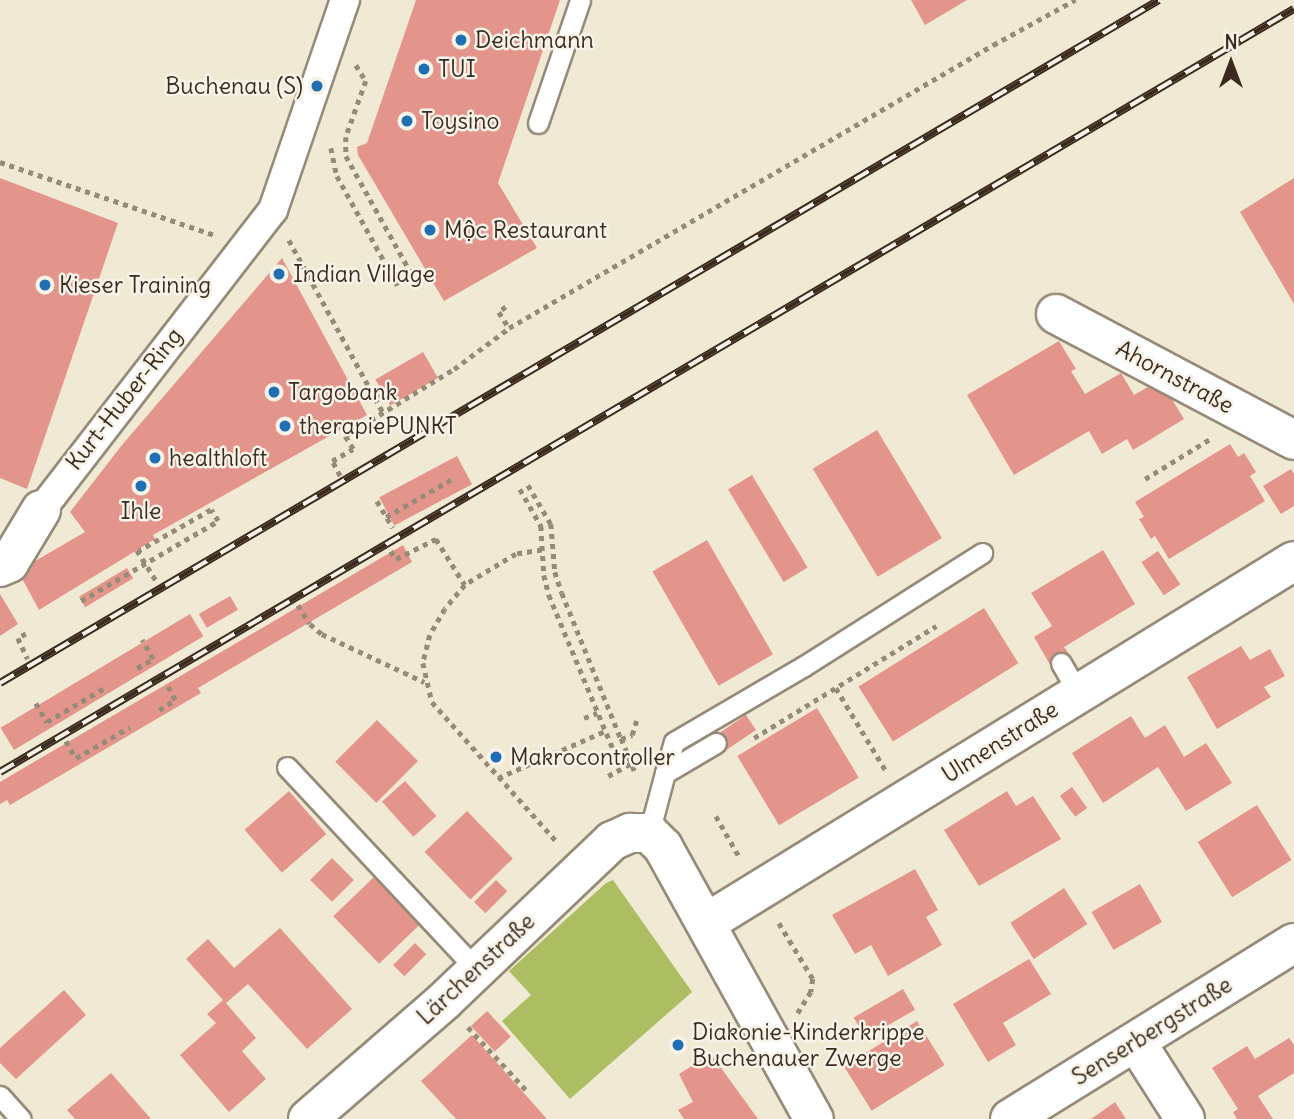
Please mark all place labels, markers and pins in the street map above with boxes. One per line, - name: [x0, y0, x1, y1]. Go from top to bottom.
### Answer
- place label: Deichmann: [475, 26, 594, 54]
- marker: Deichmann: [453, 32, 469, 48]
- place label: TUI: [438, 55, 476, 83]
- marker: TUI: [416, 61, 432, 77]
- place label: Buchenau (S): [165, 72, 303, 100]
- marker: Buchenau (S): [309, 78, 325, 94]
- place label: Toysino: [421, 107, 499, 135]
- marker: Toysino: [399, 113, 415, 129]
- place label: Mộc Restaurant: [444, 216, 607, 244]
- marker: Mộc Restaurant: [422, 222, 438, 238]
- place label: Indian Village: [293, 260, 435, 288]
- marker: Indian Village: [271, 266, 287, 282]
- place label: Kieser Training: [59, 271, 211, 299]
- marker: Kieser Training: [37, 277, 53, 293]
- place label: Targobank: [288, 378, 397, 406]
- marker: Targobank: [266, 384, 282, 400]
- place label: therapiePUNKT: [299, 412, 457, 440]
- marker: therapiePUNKT: [277, 418, 293, 434]
- place label: healthloft: [169, 444, 267, 472]
- marker: healthloft: [147, 450, 163, 466]
- marker: Ihle: [133, 478, 149, 494]
- place label: Ihle: [121, 497, 161, 525]
- place label: Makrocontroller: [510, 743, 675, 771]
- marker: Makrocontroller: [488, 749, 504, 765]
- place label: Diakonie-Kinderkrippe Buchenauer Zwerge: [692, 1018, 925, 1072]
- marker: Diakonie-Kinderkrippe Buchenauer Zwerge: [670, 1037, 686, 1053]

